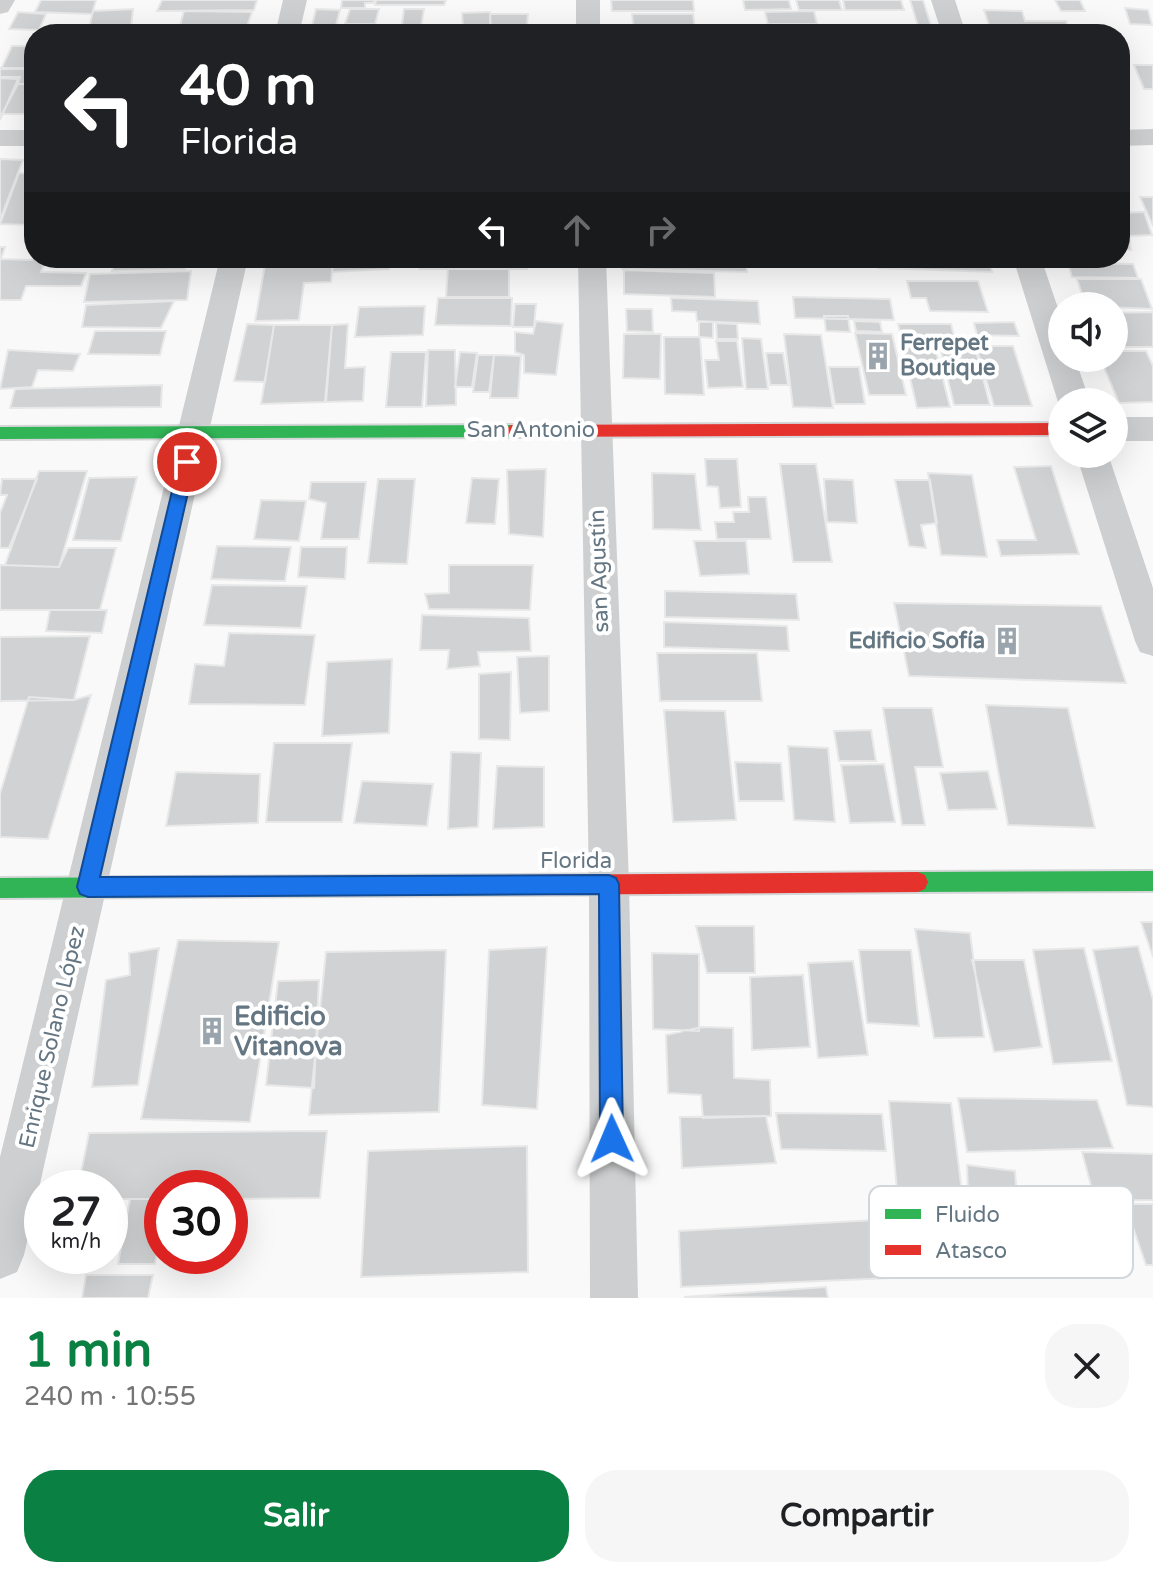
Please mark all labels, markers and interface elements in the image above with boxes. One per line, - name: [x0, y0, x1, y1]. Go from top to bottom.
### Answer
- text: 40 m: [180, 53, 316, 120]
- icon: left: [48, 56, 152, 160]
- text: Florida: [180, 121, 298, 164]
- icon: left: [471, 208, 515, 252]
- icon: ahead: [555, 208, 599, 252]
- icon: right: [639, 208, 683, 252]
- map controls: [1048, 292, 1128, 468]
- button: sound: [1048, 292, 1128, 372]
- place label: Ferrepet Boutique: [900, 330, 996, 381]
- building icon: Ferrepet Boutique: [863, 341, 893, 371]
- button: layers: [1048, 388, 1128, 468]
- street label: San Antonio: [467, 417, 595, 443]
- pin: [153, 428, 221, 496]
- icon: arrive: [165, 440, 209, 484]
- street label: san Agustín: [584, 509, 614, 633]
- building icon: Edificio Sofía: [992, 626, 1022, 656]
- place label: Edificio Sofía: [849, 628, 985, 654]
- street label: Florida: [540, 848, 612, 874]
- street label: Enrique Solano López: [14, 923, 90, 1151]
- place label: Edificio Vitanova: [234, 1001, 343, 1062]
- building icon: Edificio Vitanova: [197, 1016, 227, 1046]
- position arrow: [570, 1097, 654, 1181]
- speed limit sign: 30: [144, 1170, 248, 1274]
- legend: [869, 1186, 1133, 1278]
- text: 27: [51, 1188, 101, 1236]
- text: Fluido: [935, 1202, 1000, 1228]
- text: km/h: [51, 1230, 101, 1254]
- text: Atasco: [935, 1238, 1007, 1264]
- text: 1 min: [24, 1322, 152, 1380]
- button: close: [1045, 1324, 1129, 1408]
- text: 240 m · 10:55: [24, 1381, 196, 1412]
- button: Salir: [24, 1470, 569, 1562]
- button: Compartir: [585, 1470, 1129, 1562]

